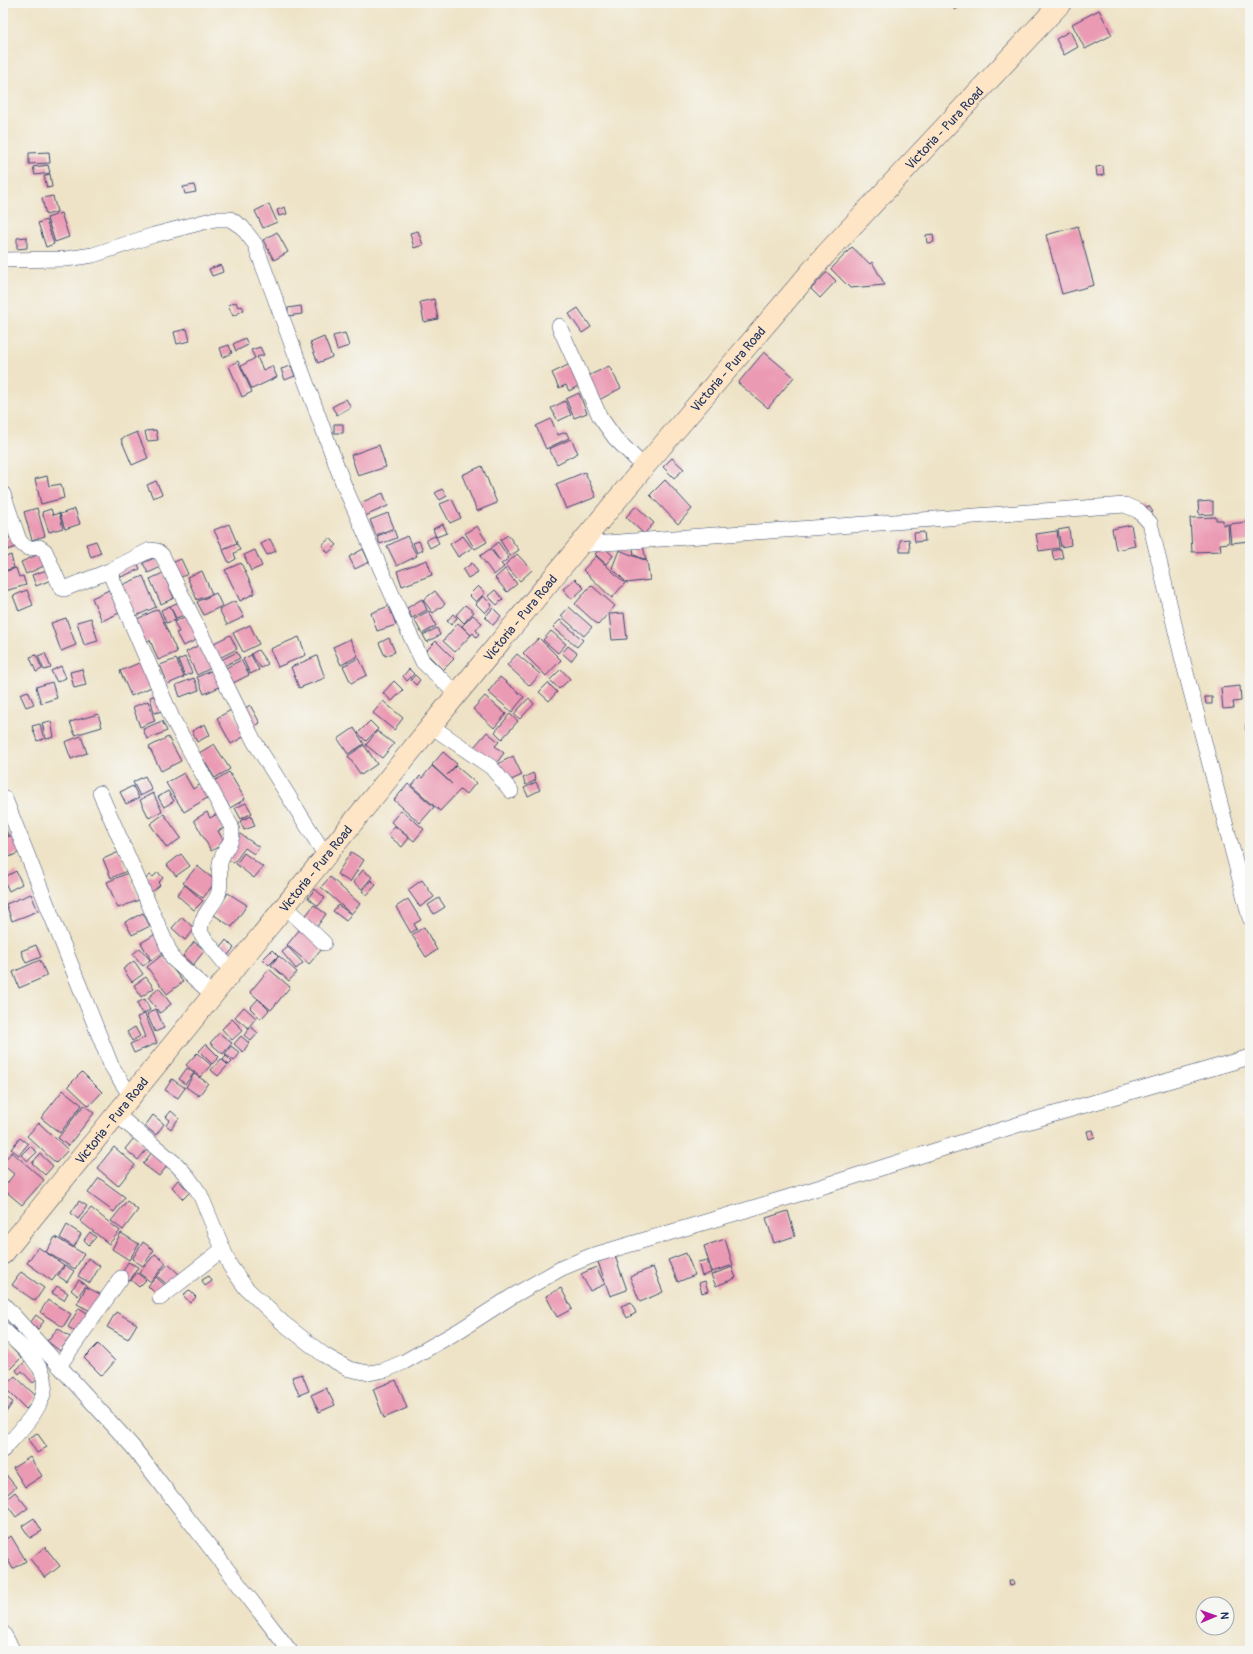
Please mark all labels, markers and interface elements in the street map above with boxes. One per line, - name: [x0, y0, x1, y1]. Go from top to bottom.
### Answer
- street label: Victoria - Pura Road: [902, 84, 987, 173]
- street label: Victoria - Pura Road: [688, 324, 769, 416]
- street label: Victoria - Pura Road: [480, 572, 561, 665]
- street label: Victoria - Pura Road: [276, 823, 356, 916]
- street label: Victoria - Pura Road: [72, 1074, 152, 1168]
- north arrow: [1195, 1596, 1235, 1636]
- text: N: [1218, 1612, 1231, 1620]

